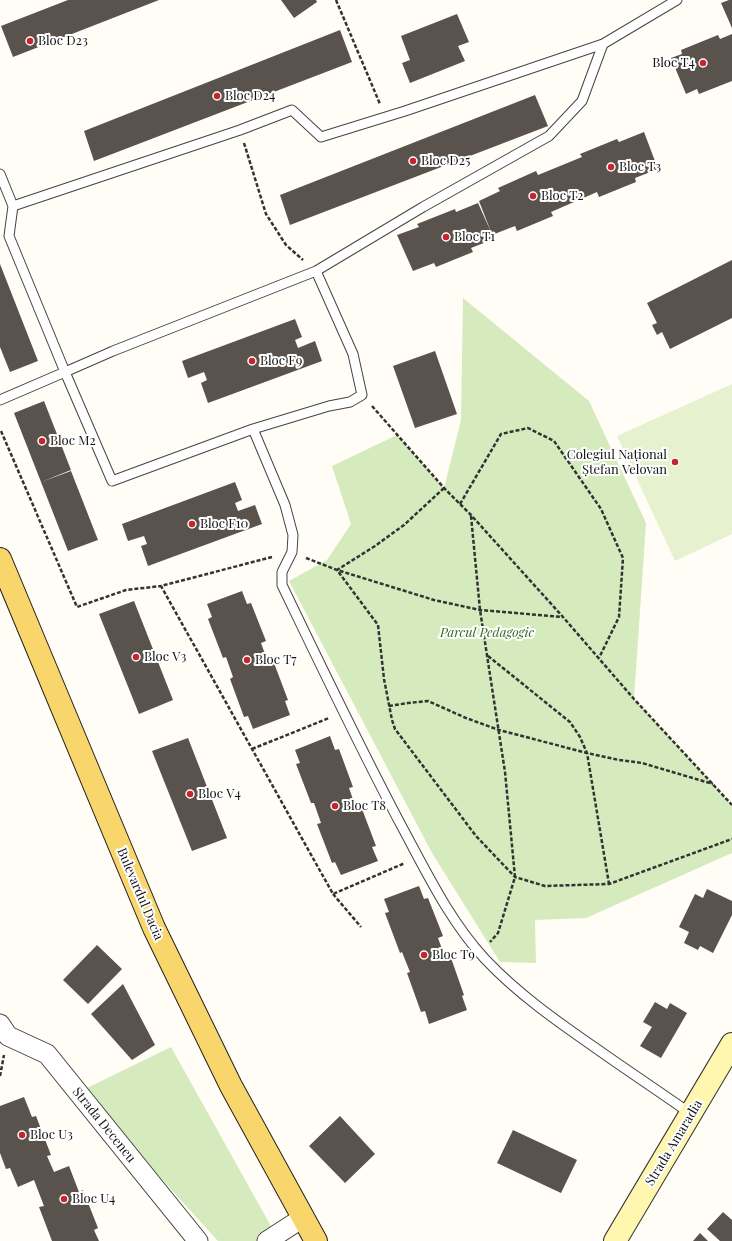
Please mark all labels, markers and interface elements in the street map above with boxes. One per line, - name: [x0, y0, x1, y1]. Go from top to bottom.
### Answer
- place label: Bloc D23: [38, 33, 88, 49]
- marker: Bloc D23: [25, 36, 35, 46]
- place label: Bloc T4: [652, 55, 695, 71]
- marker: Bloc T4: [698, 58, 708, 68]
- place label: Bloc D24: [225, 88, 275, 104]
- marker: Bloc D24: [212, 91, 222, 101]
- place label: Bloc D25: [421, 153, 470, 169]
- marker: Bloc D25: [408, 156, 418, 166]
- place label: Bloc T3: [619, 159, 661, 175]
- marker: Bloc T3: [606, 162, 616, 172]
- place label: Bloc T2: [541, 188, 584, 204]
- marker: Bloc T2: [528, 191, 538, 201]
- place label: Bloc T1: [454, 229, 495, 245]
- marker: Bloc T1: [441, 232, 451, 242]
- place label: Bloc F9: [260, 353, 302, 369]
- marker: Bloc F9: [247, 356, 257, 366]
- place label: Bloc M2: [50, 433, 96, 449]
- marker: Bloc M2: [37, 436, 47, 446]
- place label: Colegiul Național Ștefan Velovan: [567, 447, 667, 478]
- marker: Colegiul Național Ștefan Velovan: [670, 457, 680, 467]
- place label: Bloc F10: [200, 516, 248, 532]
- marker: Bloc F10: [187, 519, 197, 529]
- park label: Parcul Pedagogic: [440, 625, 534, 641]
- place label: Bloc V3: [144, 649, 186, 665]
- marker: Bloc V3: [131, 652, 141, 662]
- place label: Bloc T7: [255, 652, 297, 668]
- marker: Bloc T7: [242, 655, 252, 665]
- place label: Bloc V4: [198, 786, 241, 802]
- marker: Bloc V4: [185, 789, 195, 799]
- place label: Bloc T8: [343, 798, 386, 814]
- marker: Bloc T8: [330, 801, 340, 811]
- street label: Bulevardul Dacia: [114, 846, 166, 942]
- place label: Bloc T9: [432, 947, 475, 963]
- marker: Bloc T9: [419, 950, 429, 960]
- street label: Strada Deceneu: [69, 1084, 139, 1166]
- street label: Strada Amaradia: [642, 1097, 706, 1189]
- place label: Bloc U3: [30, 1127, 73, 1143]
- marker: Bloc U3: [17, 1130, 27, 1140]
- place label: Bloc U4: [72, 1191, 116, 1207]
- marker: Bloc U4: [59, 1194, 69, 1204]

